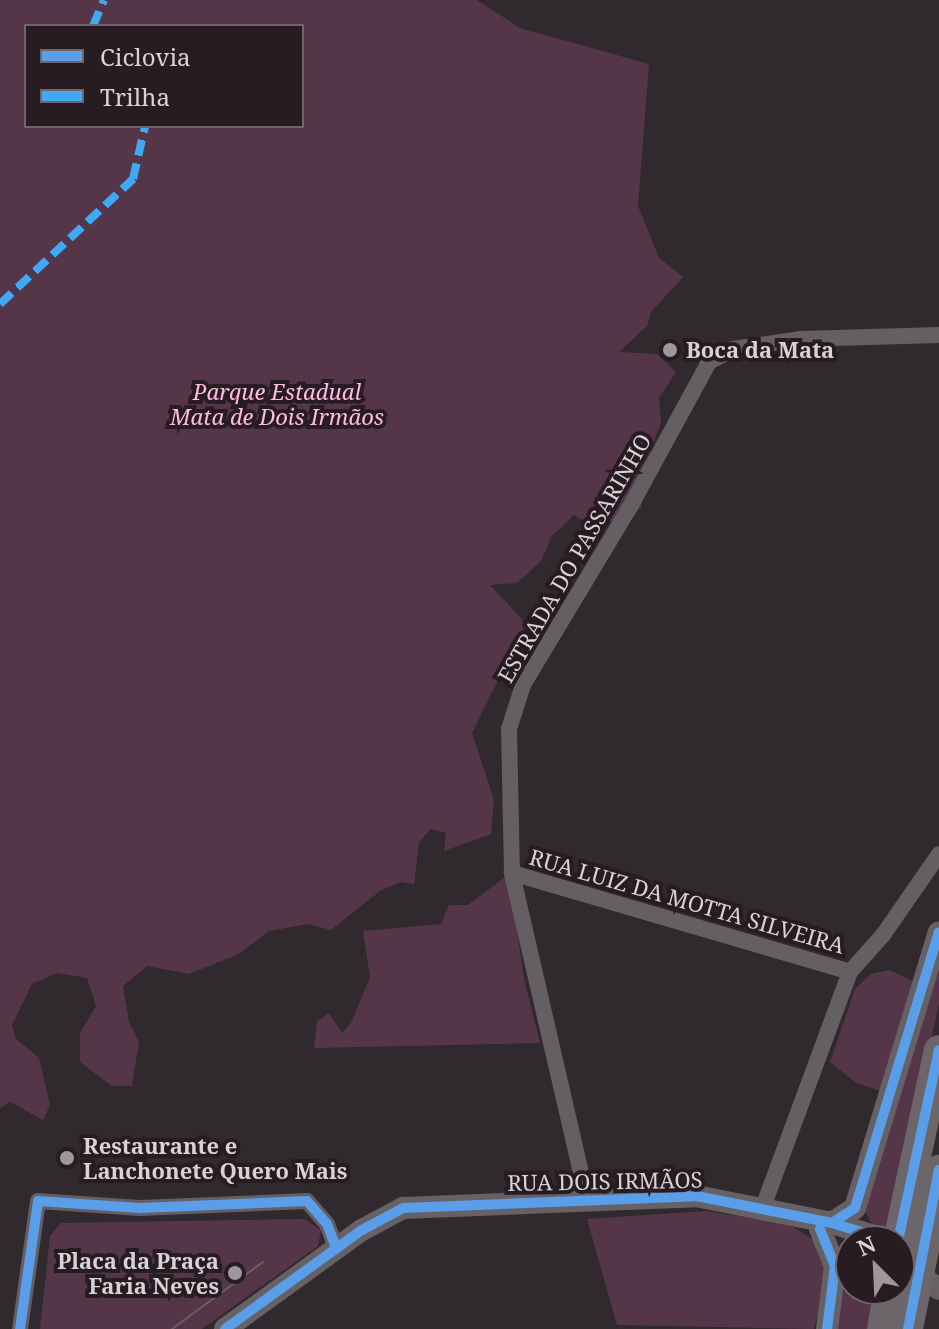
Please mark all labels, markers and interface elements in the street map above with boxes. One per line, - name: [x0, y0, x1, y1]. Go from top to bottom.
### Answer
- legend: [24, 24, 304, 128]
- text: Ciclovia: [100, 40, 191, 73]
- text: Trilha: [100, 80, 170, 113]
- place label: Boca da Mata: [686, 337, 834, 363]
- marker: Boca da Mata: [661, 341, 679, 359]
- park label: Parque Estadual Mata de Dois Irmãos: [170, 378, 384, 430]
- street label: ESTRADA DO PASSARINHO: [492, 429, 656, 687]
- street label: RUA LUIZ DA MOTTA SILVEIRA: [526, 843, 848, 959]
- place label: Restaurante e Lanchonete Quero Mais: [83, 1132, 347, 1184]
- marker: Restaurante e Lanchonete Quero Mais: [58, 1149, 76, 1167]
- street label: RUA DOIS IRMÃOS: [507, 1166, 703, 1196]
- north arrow: [835, 1225, 915, 1305]
- text: N: [852, 1228, 880, 1262]
- place label: Placa da Praça Faria Neves: [57, 1247, 219, 1298]
- marker: Placa da Praça Faria Neves: [226, 1264, 244, 1282]

